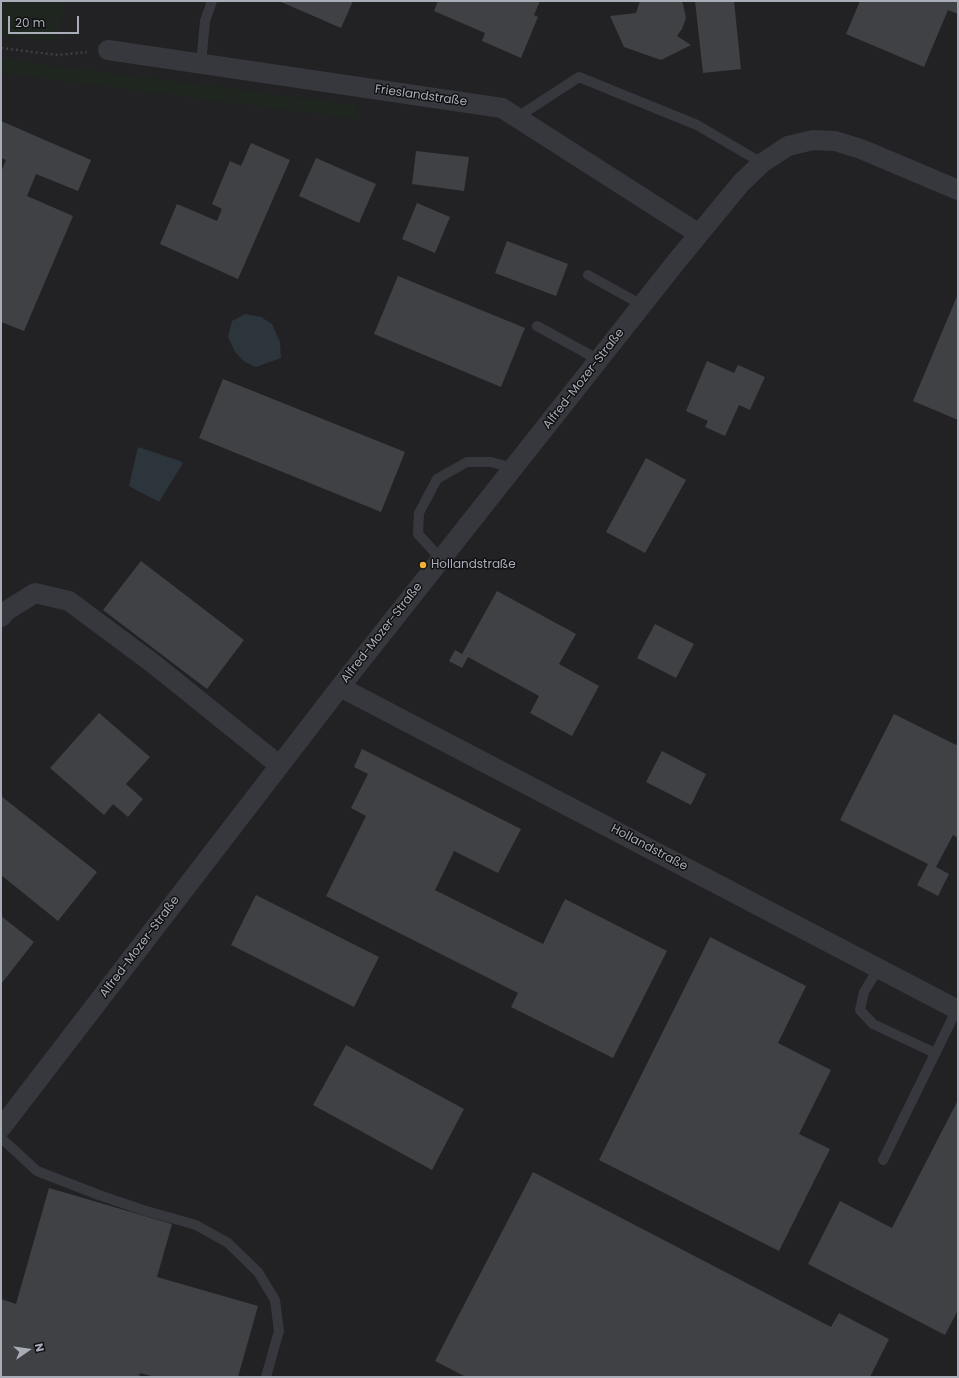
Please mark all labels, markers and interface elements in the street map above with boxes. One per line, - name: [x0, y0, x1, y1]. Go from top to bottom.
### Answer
- scale bar: [10, 8, 81, 34]
- text: 20 m: [15, 14, 45, 31]
- street label: Frieslandstraße: [374, 82, 468, 110]
- street label: Alfred-Mozer-Straße: [540, 326, 628, 432]
- place label: Hollandstraße: [431, 558, 516, 572]
- marker: Hollandstraße: [418, 560, 428, 570]
- street label: Alfred-Mozer-Straße: [338, 580, 426, 686]
- street label: Hollandstraße: [608, 822, 690, 874]
- street label: Alfred-Mozer-Straße: [97, 893, 183, 1001]
- north arrow: [8, 1330, 48, 1370]
- text: N: [31, 1341, 48, 1353]

